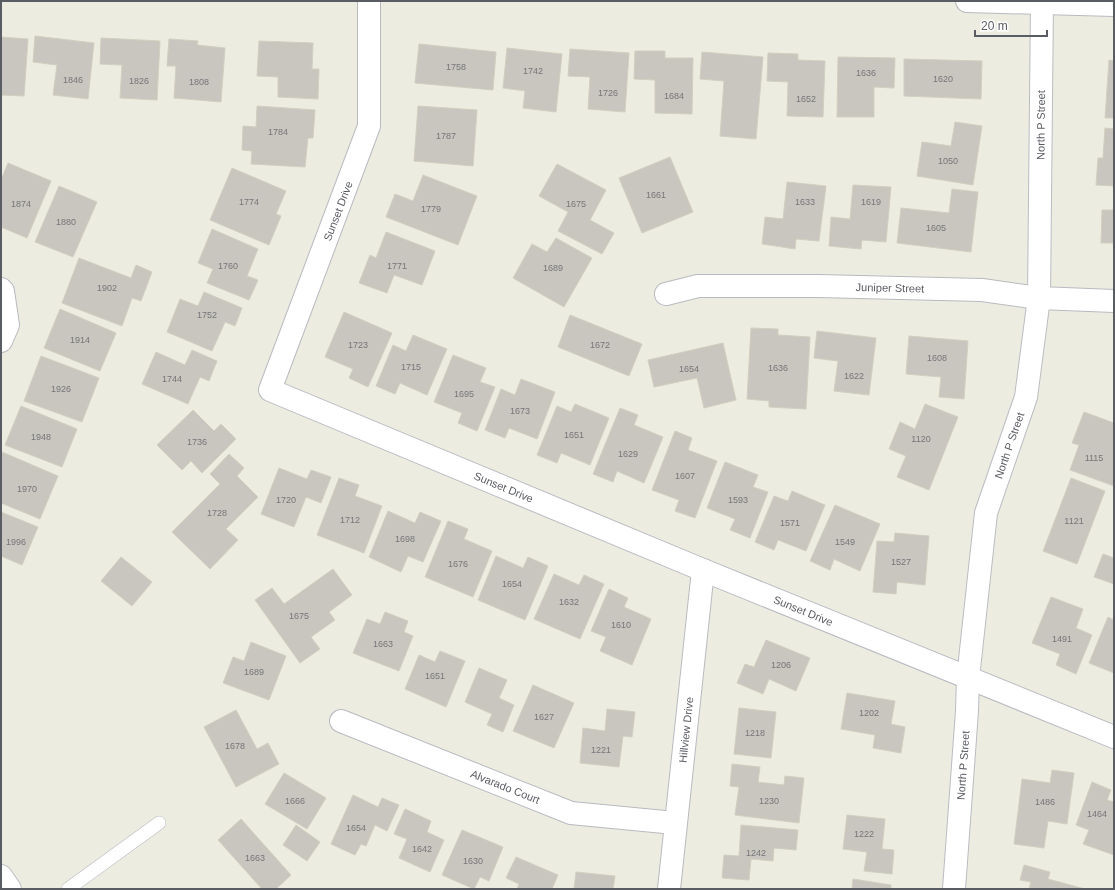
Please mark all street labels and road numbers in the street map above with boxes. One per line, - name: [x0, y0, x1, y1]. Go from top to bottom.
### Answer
- street label: North P Street: [1034, 90, 1047, 160]
- street label: Sunset Drive: [321, 179, 355, 243]
- street label: Juniper Street: [856, 281, 924, 295]
- street label: North P Street: [992, 411, 1026, 480]
- street label: Sunset Drive: [472, 469, 535, 505]
- street label: Sunset Drive: [772, 593, 835, 628]
- street label: Hillview Drive: [676, 696, 695, 763]
- street label: North P Street: [955, 730, 972, 800]
- street label: Alvarado Court: [469, 768, 542, 806]

